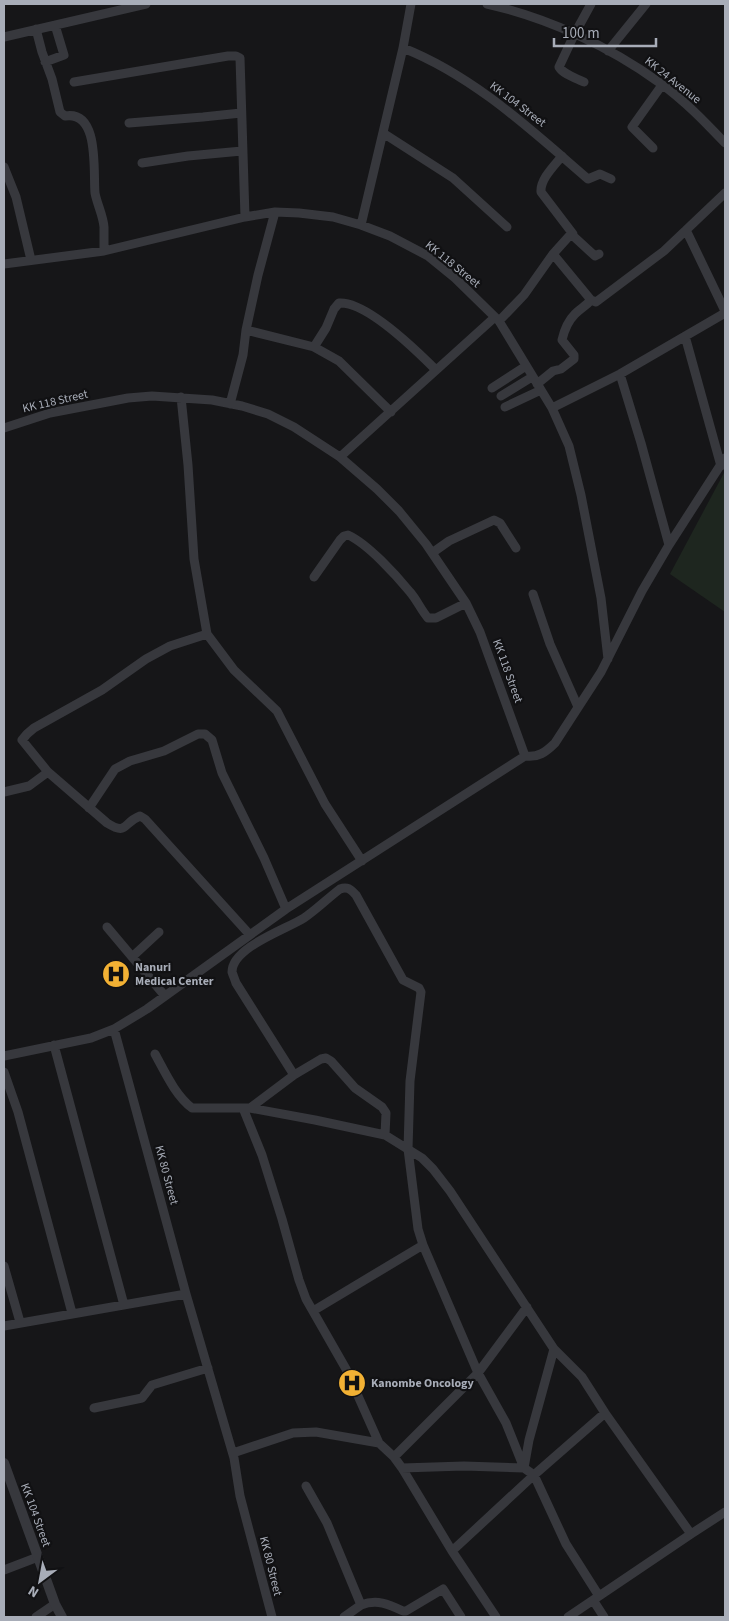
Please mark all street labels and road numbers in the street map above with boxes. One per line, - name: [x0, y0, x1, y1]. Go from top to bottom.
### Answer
- street label: KK 24 Avenue: [641, 53, 705, 108]
- street label: KK 104 Street: [486, 78, 549, 131]
- street label: KK 118 Street: [421, 237, 484, 292]
- street label: KK 118 Street: [21, 386, 89, 417]
- street label: KK 118 Street: [488, 637, 527, 705]
- street label: KK 80 Street: [150, 1144, 183, 1207]
- street label: KK 104 Street: [16, 1481, 55, 1549]
- street label: KK 80 Street: [255, 1535, 286, 1598]

